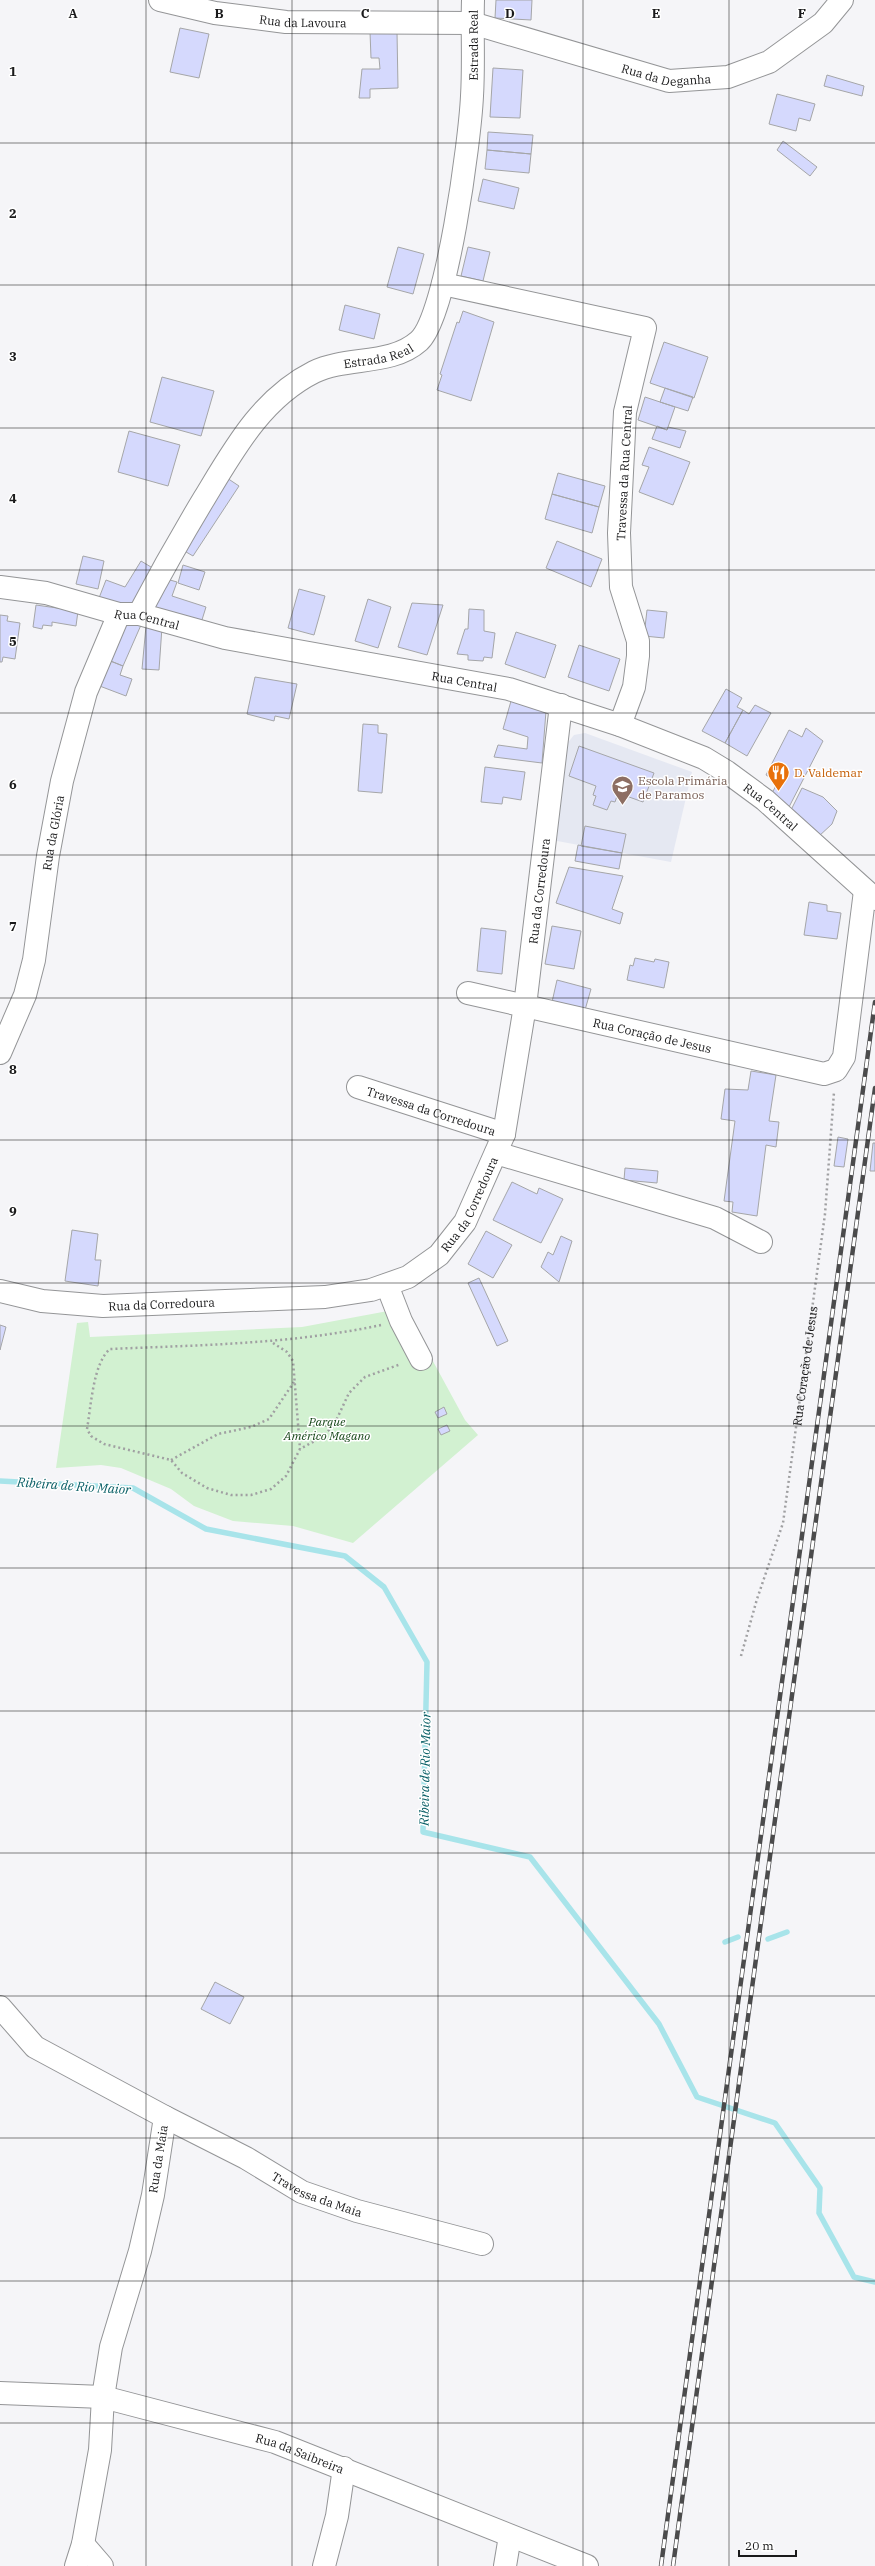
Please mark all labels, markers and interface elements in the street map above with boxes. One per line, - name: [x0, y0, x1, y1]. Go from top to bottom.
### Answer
- text: A: [68, 5, 78, 22]
- text: B: [214, 5, 224, 22]
- text: C: [361, 5, 370, 22]
- text: D: [505, 5, 515, 22]
- text: E: [652, 5, 660, 22]
- text: F: [798, 5, 806, 22]
- street label: Estrada Real: [465, 9, 480, 81]
- street label: Rua da Lavoura: [258, 11, 347, 30]
- street label: Rua da Deganha: [620, 60, 712, 88]
- text: 1: [9, 63, 17, 80]
- text: 2: [9, 205, 17, 222]
- street label: Estrada Real: [342, 340, 416, 371]
- text: 3: [9, 348, 17, 365]
- street label: Travessa da Rua Central: [613, 404, 635, 541]
- text: 4: [9, 490, 17, 507]
- street label: Rua Central: [113, 606, 182, 633]
- text: 5: [9, 633, 17, 650]
- street label: Rua Central: [431, 668, 499, 694]
- restaurant icon: D. Valdemar: [766, 759, 792, 792]
- place label: D. Valdemar: [794, 765, 863, 780]
- place label: Escola Primária de Paramos: [638, 773, 728, 802]
- school or university icon: Escola Primária de Paramos: [609, 774, 635, 807]
- text: 6: [9, 776, 17, 793]
- street label: Rua Central: [741, 779, 801, 834]
- street label: Rua da Glória: [39, 793, 67, 871]
- street label: Rua da Corredoura: [525, 837, 553, 945]
- text: 7: [9, 918, 17, 935]
- street label: Rua Coração de Jesus: [592, 1014, 713, 1056]
- text: 8: [9, 1061, 17, 1078]
- street label: Travessa da Corredoura: [365, 1083, 498, 1139]
- street label: Rua da Corredoura: [437, 1154, 501, 1255]
- text: 9: [9, 1203, 17, 1220]
- street label: Rua da Corredoura: [108, 1294, 216, 1313]
- street label: Rua Coração de Jesus: [789, 1305, 820, 1427]
- park label: Parque Américo Magano: [283, 1414, 370, 1443]
- water label: Ribeira de Rio Maior: [16, 1473, 132, 1498]
- water label: Ribeira de Rio Maior: [415, 1712, 434, 1827]
- street label: Rua da Maia: [145, 2123, 171, 2194]
- street label: Travessa da Maia: [269, 2168, 364, 2220]
- street label: Rua da Saibreira: [254, 2430, 347, 2476]
- scale bar: [739, 2532, 796, 2558]
- text: 20 m: [745, 2538, 774, 2553]

